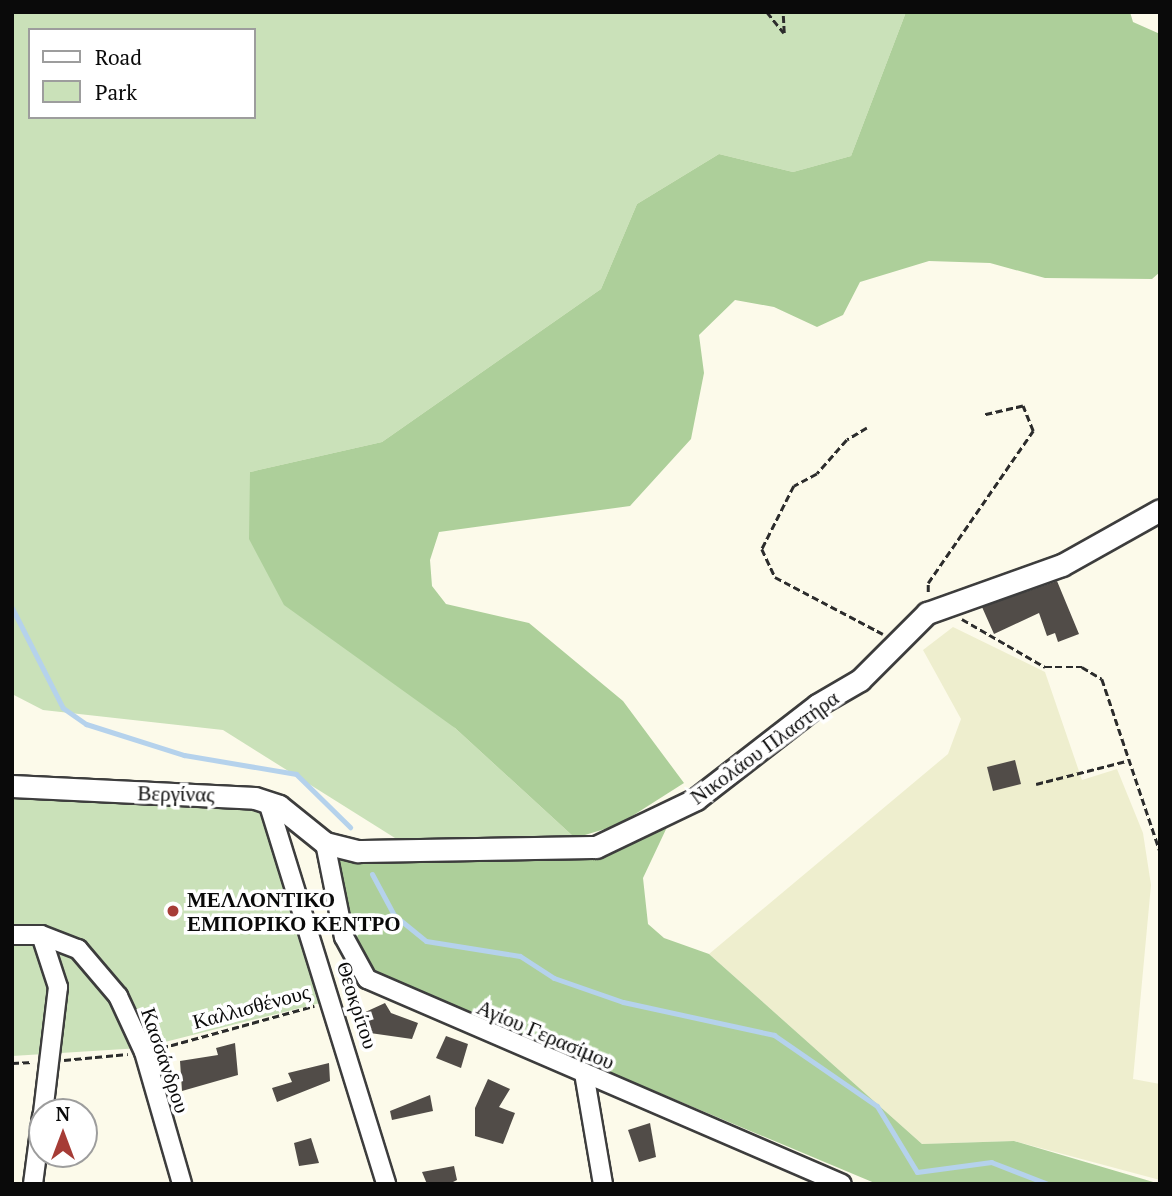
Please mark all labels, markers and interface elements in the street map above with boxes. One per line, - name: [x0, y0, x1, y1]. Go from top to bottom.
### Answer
- legend: [28, 28, 256, 119]
- text: Road: [95, 43, 142, 71]
- text: Park: [95, 78, 137, 106]
- street label: Νικολάου Πλαστήρα: [685, 685, 843, 809]
- street label: Βεργίνας: [137, 780, 215, 806]
- place label: ΜΕΛΛΟΝΤΙΚΟ ΕΜΠΟΡΙΚΟ ΚΕΝΤΡΟ: [187, 886, 401, 936]
- marker: ΜΕΛΛΟΝΤΙΚΟ ΕΜΠΟΡΙΚΟ ΚΕΝΤΡΟ: [165, 903, 181, 919]
- street label: Θεοκρίτου: [332, 958, 384, 1052]
- street label: Καλλισθένους: [190, 978, 312, 1034]
- street label: Αγίου Γερασίμου: [473, 994, 619, 1074]
- street label: Κασσάνδρου: [136, 1004, 196, 1116]
- north arrow: [28, 1098, 98, 1168]
- text: N: [56, 1101, 70, 1126]

